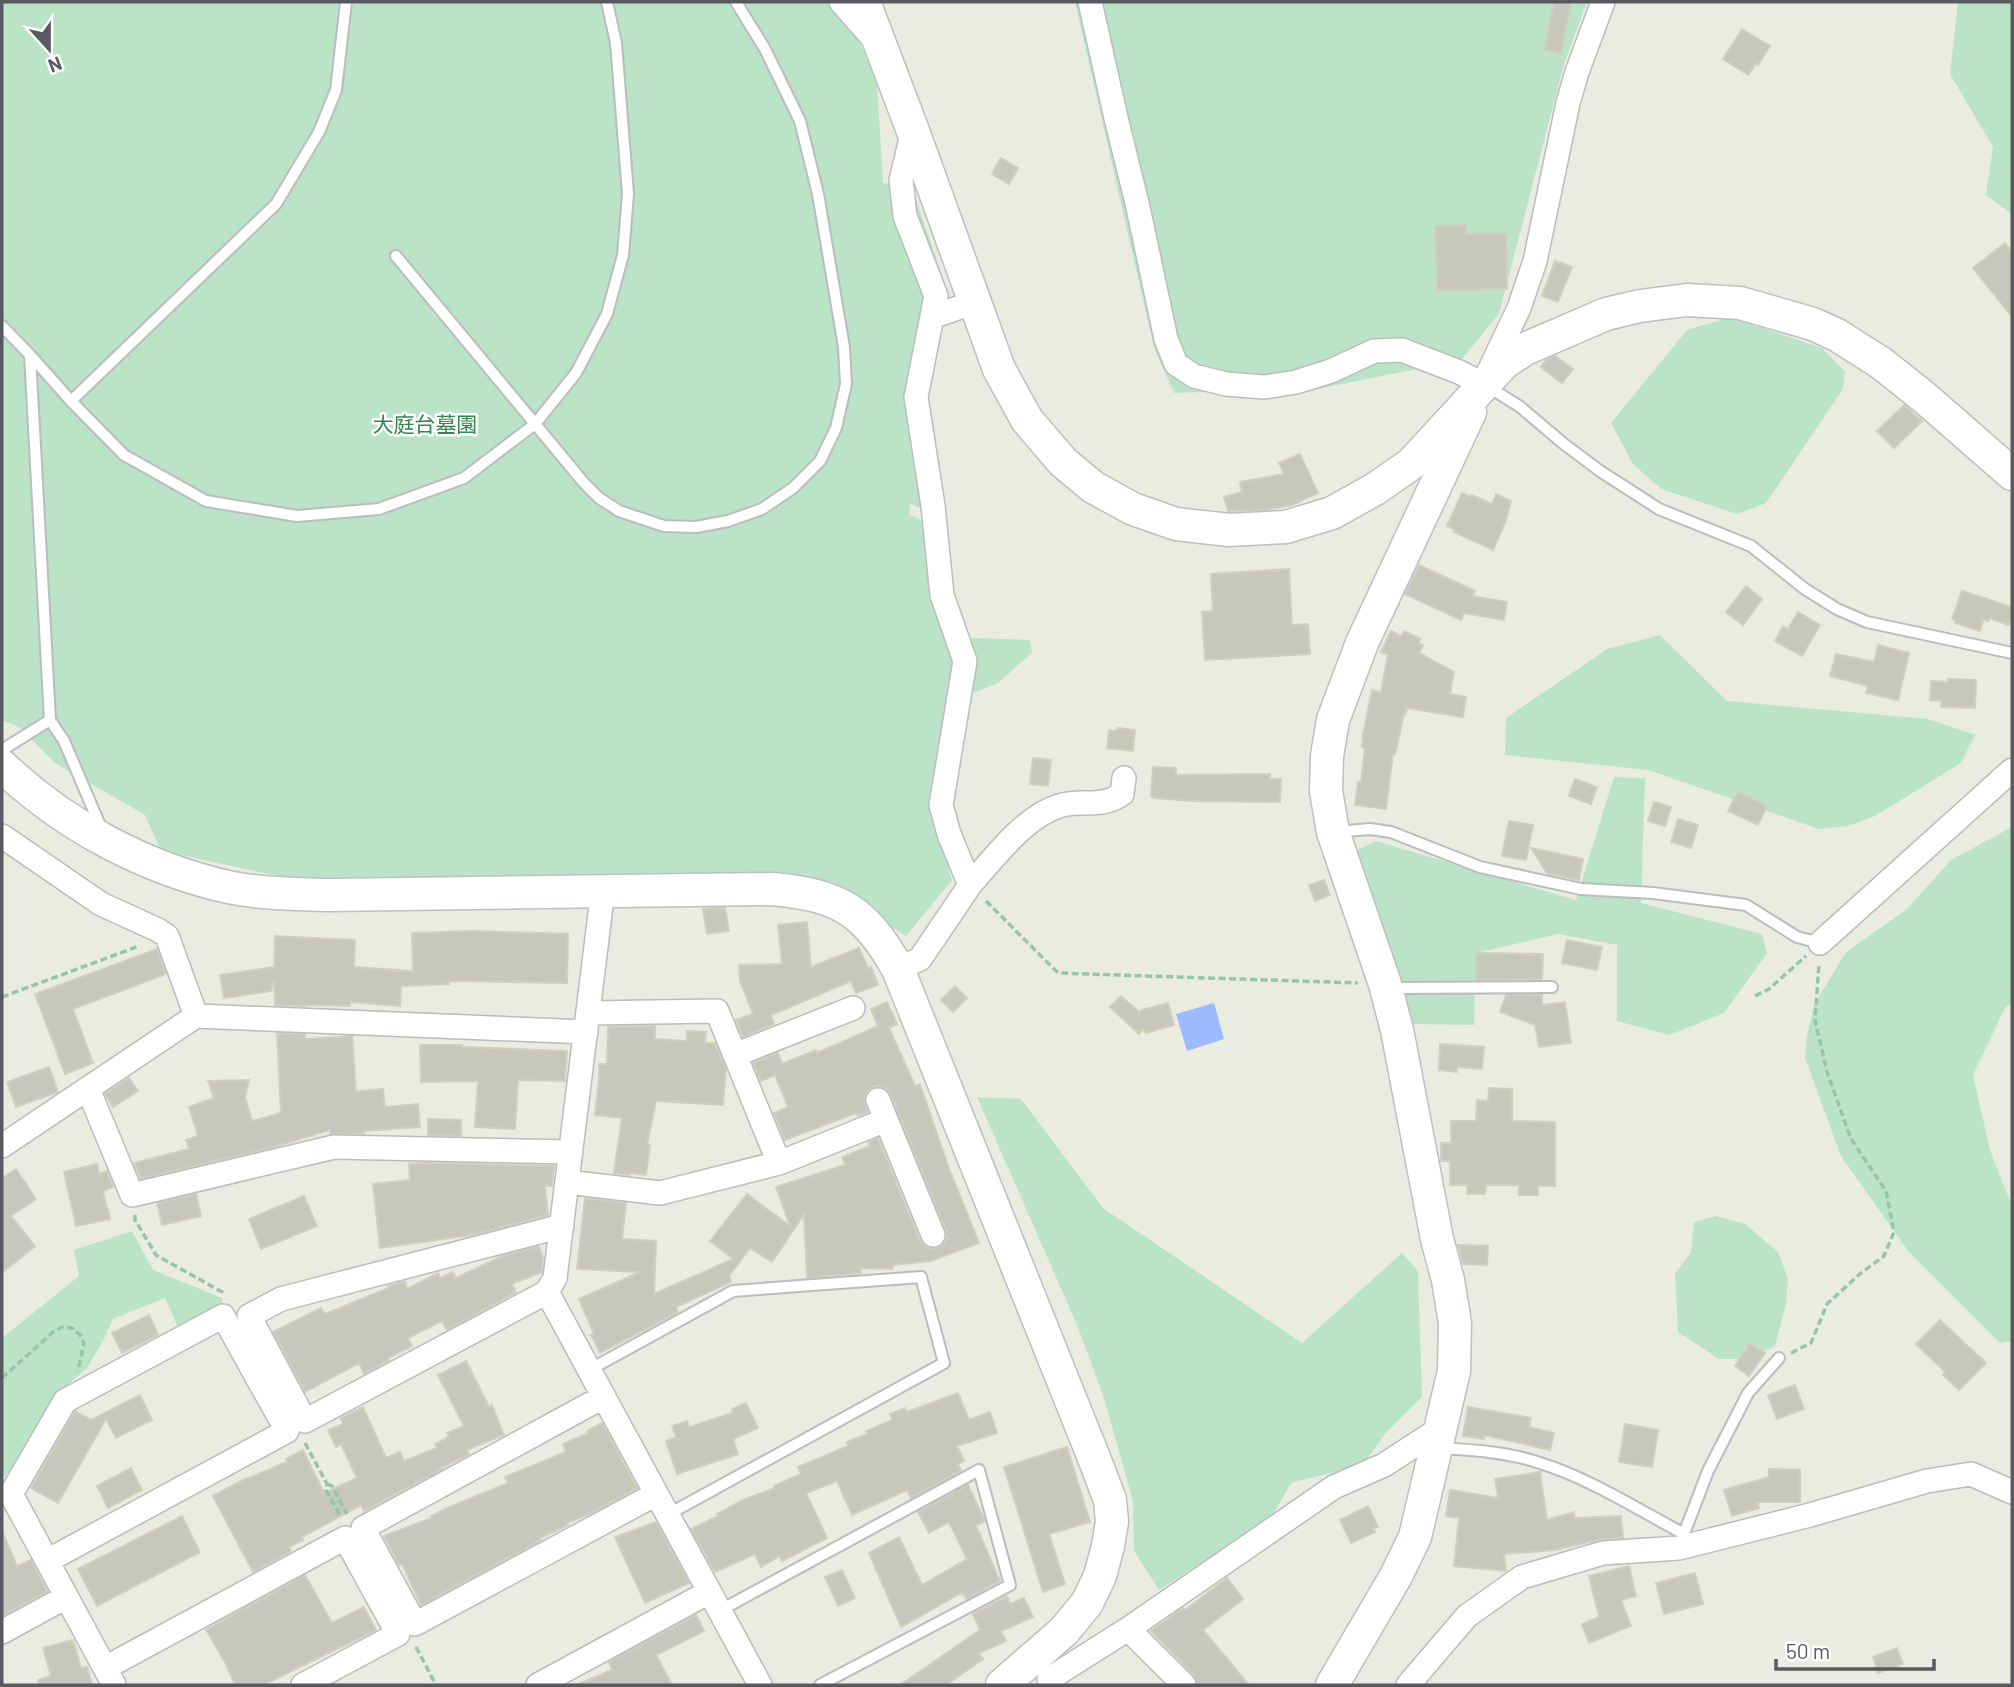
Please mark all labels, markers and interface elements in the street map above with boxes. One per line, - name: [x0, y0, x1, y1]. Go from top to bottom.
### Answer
- north arrow: [14, 14, 84, 84]
- text: N: [45, 52, 65, 78]
- park label: 大庭台墓園: [373, 411, 478, 436]
- scale bar: [1776, 1628, 1934, 1672]
- text: 50 m: [1786, 1638, 1830, 1663]

